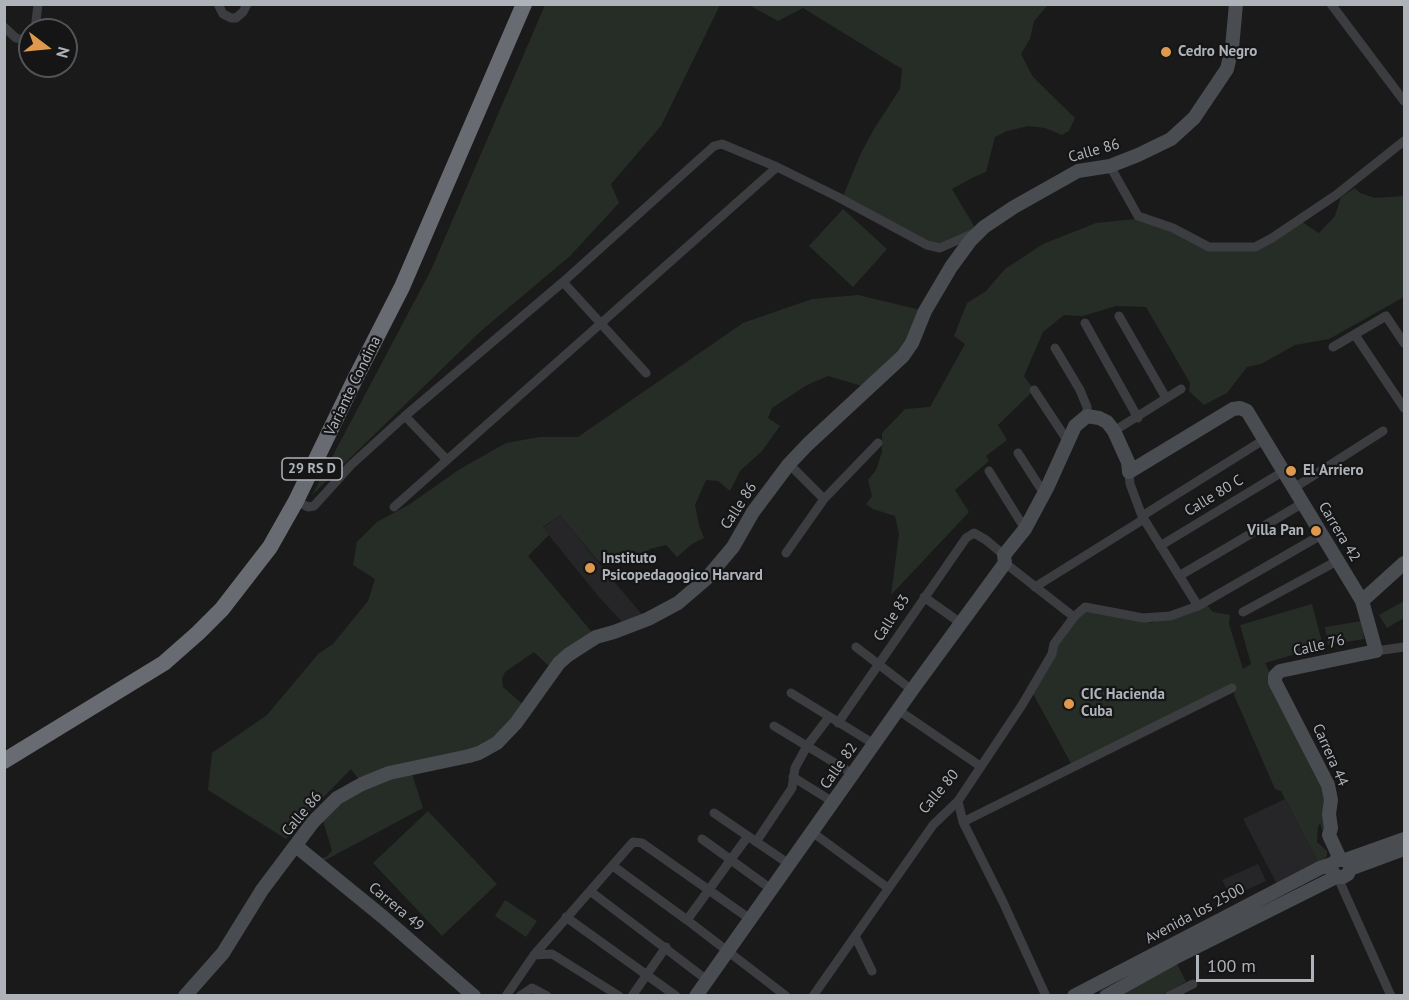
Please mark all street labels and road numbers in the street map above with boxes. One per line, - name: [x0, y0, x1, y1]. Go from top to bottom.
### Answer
- street label: Calle 86: [1066, 135, 1122, 167]
- street label: Variante Condina: [321, 333, 385, 439]
- road number: 29 RS D: [282, 458, 342, 480]
- street label: Calle 80 C: [1181, 472, 1247, 520]
- street label: Calle 86: [717, 479, 761, 533]
- street label: Carrera 42: [1314, 499, 1364, 565]
- street label: Calle 83: [870, 591, 914, 645]
- street label: Calle 76: [1291, 631, 1347, 661]
- street label: Carrera 44: [1308, 721, 1352, 789]
- street label: Calle 82: [817, 739, 861, 793]
- street label: Calle 80: [915, 766, 963, 818]
- street label: Calle 86: [278, 788, 326, 840]
- street label: Carrera 49: [365, 879, 427, 935]
- street label: Avenida los 2500: [1142, 880, 1248, 948]

